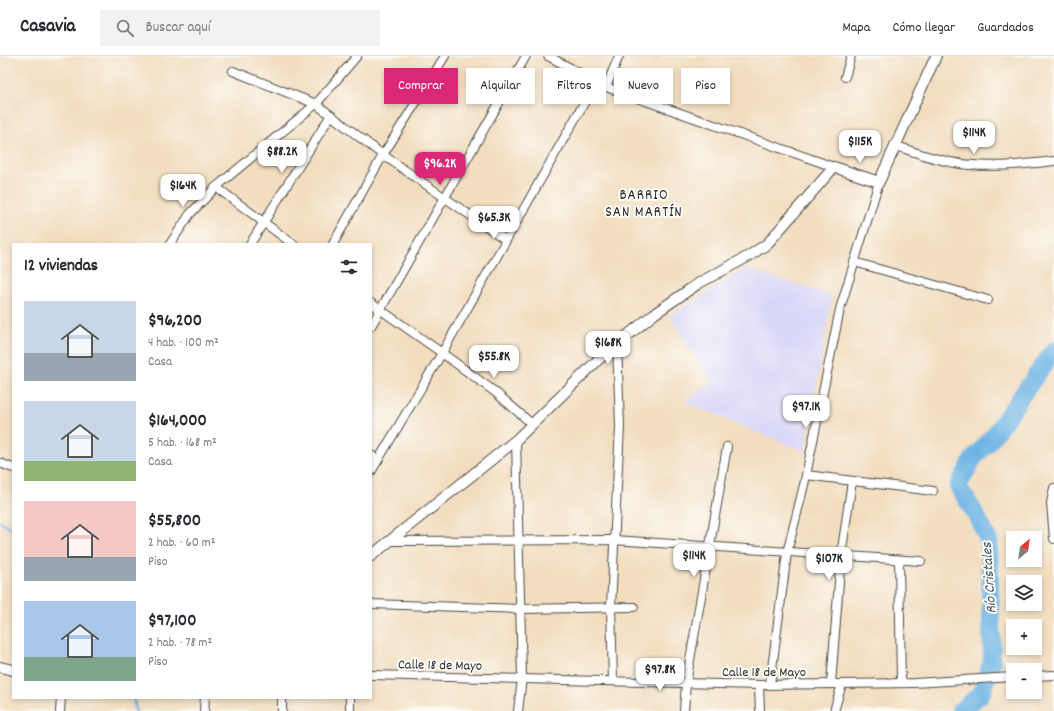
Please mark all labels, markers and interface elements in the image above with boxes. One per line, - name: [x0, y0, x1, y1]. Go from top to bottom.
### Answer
- search box: [100, 10, 380, 46]
- text: Casavia: [20, 14, 76, 41]
- icon: search: [114, 17, 136, 39]
- text: Buscar aquí: [146, 17, 210, 39]
- text: Mapa: [843, 18, 870, 38]
- text: Cómo llegar: [892, 18, 955, 38]
- text: Guardados: [977, 18, 1034, 38]
- chip: Comprar: [384, 68, 458, 104]
- chip: Alquilar: [466, 68, 535, 104]
- chip: Filtros: [543, 68, 606, 104]
- chip: Nuevo: [614, 68, 673, 104]
- chip: Piso: [681, 68, 730, 104]
- pin: $114K: [946, 121, 1002, 155]
- text: $114K: [962, 124, 986, 143]
- pin: $115K: [832, 130, 888, 164]
- text: $115K: [848, 133, 872, 152]
- pin: $88.2K: [249, 140, 315, 174]
- text: $88.2K: [267, 143, 297, 162]
- pin: $96.2K: [407, 152, 473, 186]
- text: $96.2K: [424, 155, 456, 174]
- pin: $164K: [155, 174, 211, 208]
- text: $164K: [169, 177, 197, 196]
- district label: BARRIO SAN MARTÍN: [605, 185, 683, 224]
- pin: $65.3K: [461, 206, 527, 240]
- text: $65.3K: [478, 209, 510, 228]
- text: 12 viviendas: [24, 255, 98, 279]
- icon: filters: [338, 256, 360, 278]
- text: $96,200: [148, 310, 202, 334]
- icon: home: [56, 317, 104, 365]
- pin: $168K: [580, 331, 636, 365]
- text: 4 hab. · 100 m²: [148, 334, 219, 353]
- text: $168K: [594, 334, 622, 353]
- pin: $55.8K: [461, 345, 527, 379]
- text: $55.8K: [478, 348, 510, 367]
- text: Casa: [148, 353, 172, 372]
- pin: $97.1K: [773, 395, 839, 429]
- text: $97.1K: [792, 398, 820, 417]
- text: $164,000: [148, 410, 207, 434]
- icon: home: [56, 417, 104, 465]
- text: 5 hab. · 168 m²: [148, 434, 217, 453]
- text: Casa: [148, 453, 172, 472]
- text: $55,800: [148, 510, 201, 534]
- icon: home: [56, 517, 104, 565]
- north arrow: [1006, 531, 1042, 567]
- map controls: [1006, 531, 1042, 699]
- text: 2 hab. · 60 m²: [148, 534, 216, 553]
- water label: Río Cristales: [976, 541, 1003, 614]
- pin: $114K: [666, 544, 722, 578]
- text: $114K: [682, 547, 706, 566]
- pin: $107K: [801, 547, 857, 581]
- text: $107K: [815, 550, 843, 569]
- text: Piso: [148, 553, 168, 572]
- button: layers: [1006, 575, 1042, 611]
- text: $97,100: [148, 610, 196, 634]
- icon: home: [56, 617, 104, 665]
- button: +: [1006, 619, 1042, 655]
- text: 2 hab. · 78 m²: [148, 634, 212, 653]
- text: Piso: [148, 653, 168, 672]
- street label: Calle 18 de Mayo: [398, 655, 482, 677]
- pin: $97.8K: [627, 658, 693, 692]
- text: $97.8K: [645, 661, 675, 680]
- street label: Calle 18 de Mayo: [722, 663, 806, 683]
- button: −: [1006, 663, 1042, 699]

